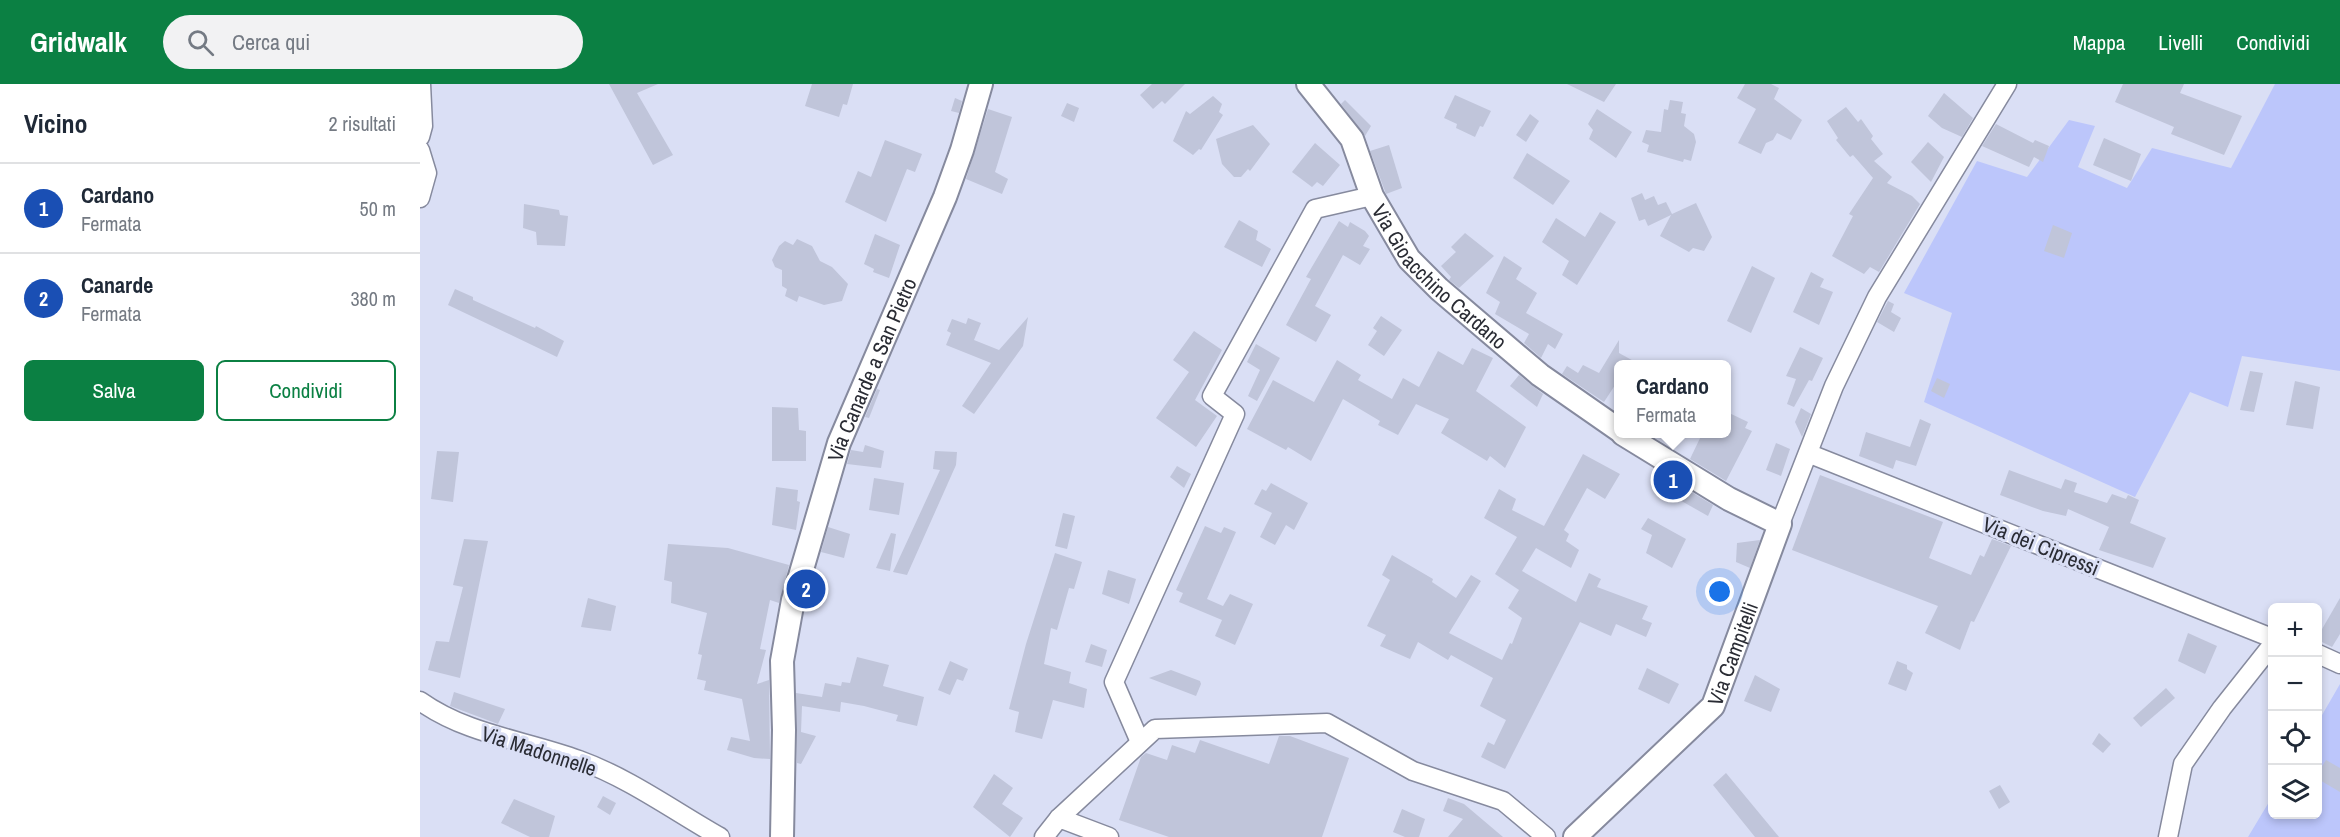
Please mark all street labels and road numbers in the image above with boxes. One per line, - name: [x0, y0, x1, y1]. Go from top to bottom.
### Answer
- street label: Via Gioacchino Cardano: [1365, 199, 1513, 355]
- street label: Via Canarde a San Pietro: [820, 273, 923, 464]
- street label: Via dei Cipressi: [1978, 509, 2104, 583]
- street label: Via Campitelli: [1700, 598, 1765, 709]
- street label: Via Madonnelle: [478, 719, 600, 783]

